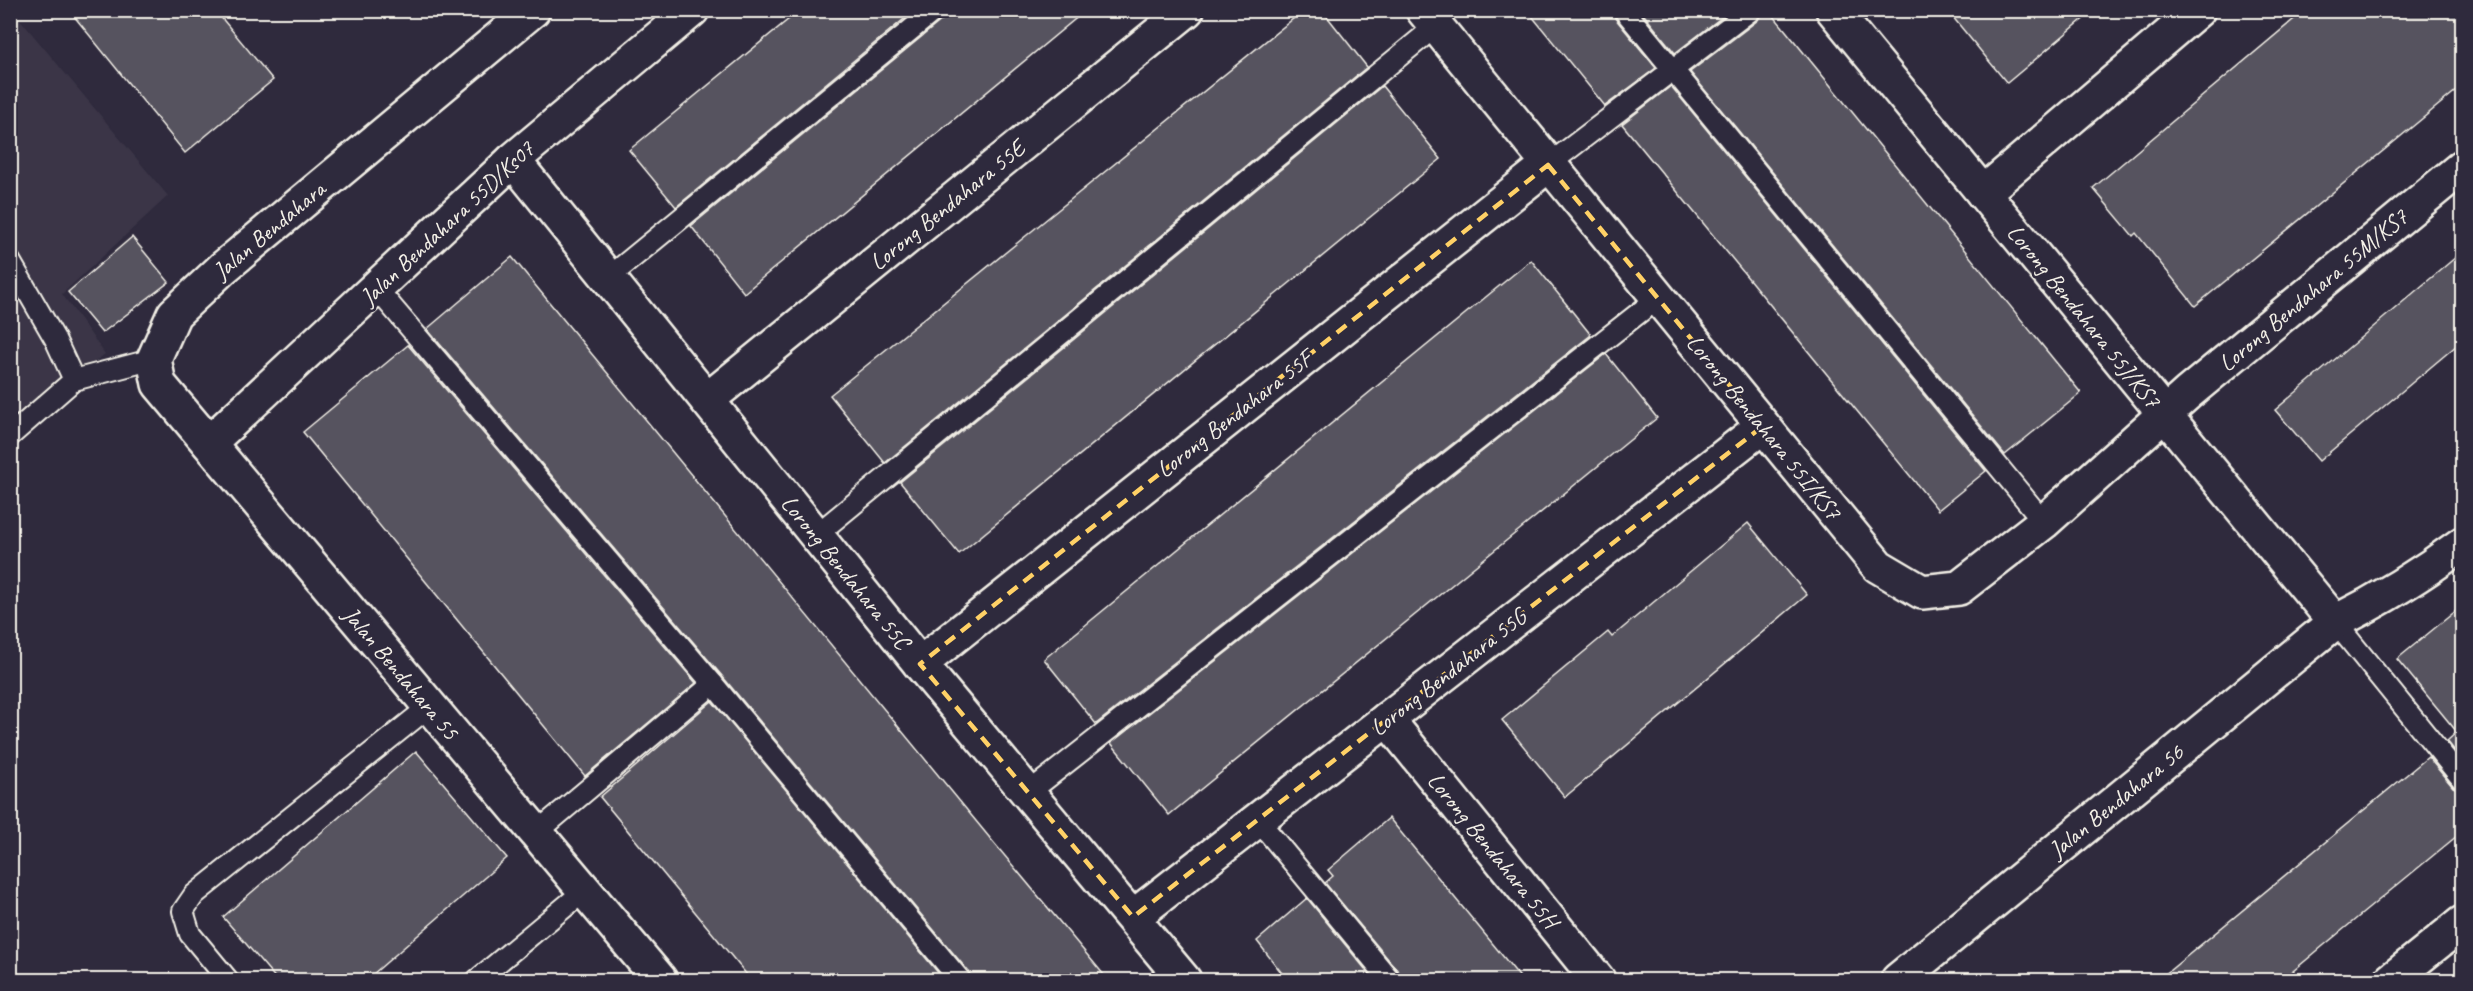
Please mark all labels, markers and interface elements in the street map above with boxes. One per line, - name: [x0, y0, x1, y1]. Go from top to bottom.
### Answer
- street label: Lorong Bendahara 55E: [863, 131, 1033, 277]
- street label: Jalan Bendahara 55D/Ks07: [353, 134, 541, 312]
- street label: Jalan Bendahara: [206, 173, 333, 286]
- street label: Lorong Bendahara 55M/KS7: [2212, 201, 2415, 378]
- street label: Lorong Bendahara 55J/KS7: [2001, 218, 2168, 415]
- street label: Lorong Bendahara 55I/KS7: [1680, 328, 1849, 527]
- street label: Lorong Bendahara 55F: [1150, 341, 1322, 484]
- street label: Lorong Bendahara 55C: [775, 489, 919, 657]
- street label: Jalan Bendahara 55: [336, 599, 466, 747]
- street label: Lorong Bendahara 55G: [1364, 600, 1534, 742]
- street label: Jalan Bendahara 56: [2042, 737, 2191, 865]
- street label: Lorong Bendahara 55H: [1421, 766, 1568, 937]

